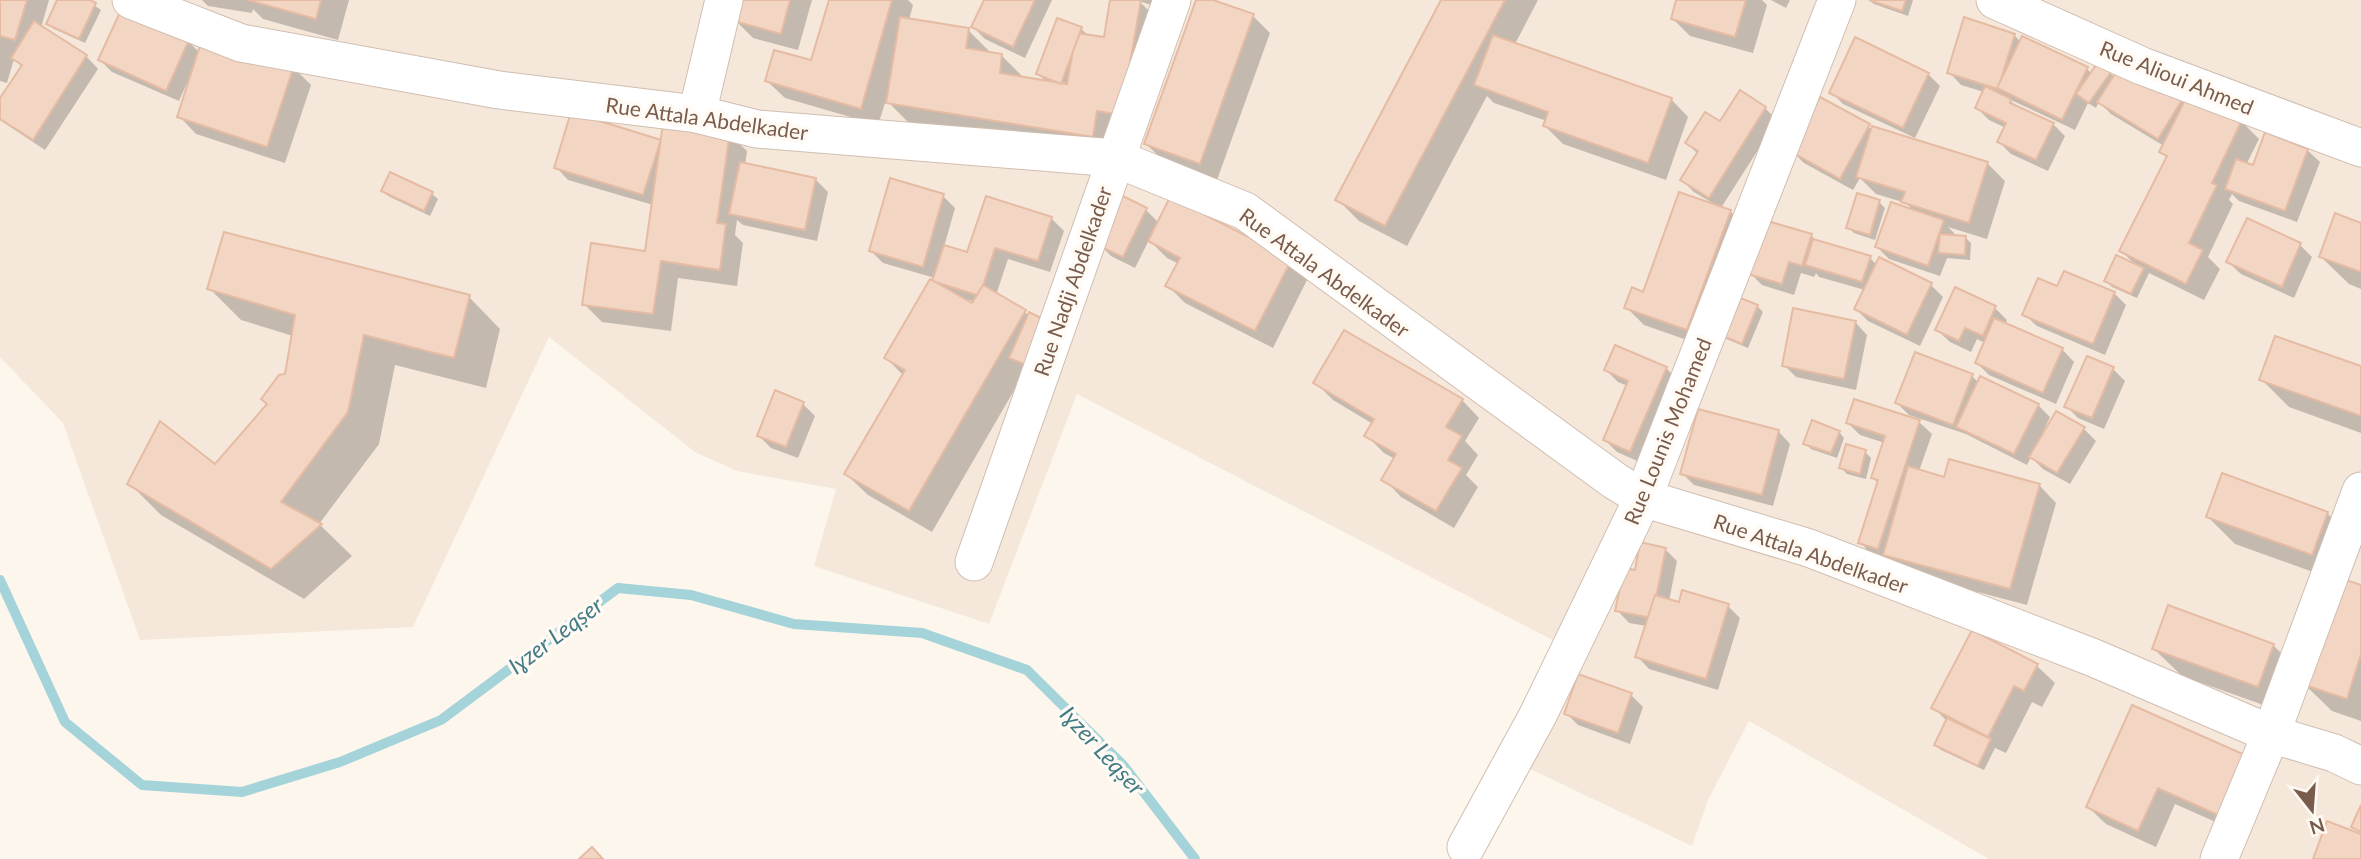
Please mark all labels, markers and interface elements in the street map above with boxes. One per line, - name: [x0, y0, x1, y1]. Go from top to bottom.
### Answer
- street label: Rue Alioui Ahmed: [2096, 35, 2258, 119]
- street label: Rue Attala Abdelkader: [604, 91, 810, 145]
- street label: Rue Nadji Abdelkader: [1028, 183, 1116, 379]
- street label: Rue Attala Abdelkader: [1235, 202, 1415, 342]
- street label: Rue Lounis Mohamed: [1618, 334, 1716, 528]
- street label: Rue Attala Abdelkader: [1711, 508, 1912, 598]
- water label: Iɣzer Leqṣer: [502, 590, 609, 680]
- water label: Iɣzer Leqṣer: [1055, 700, 1152, 801]
- north arrow: [2277, 775, 2347, 845]
- text: N: [2307, 814, 2327, 840]

